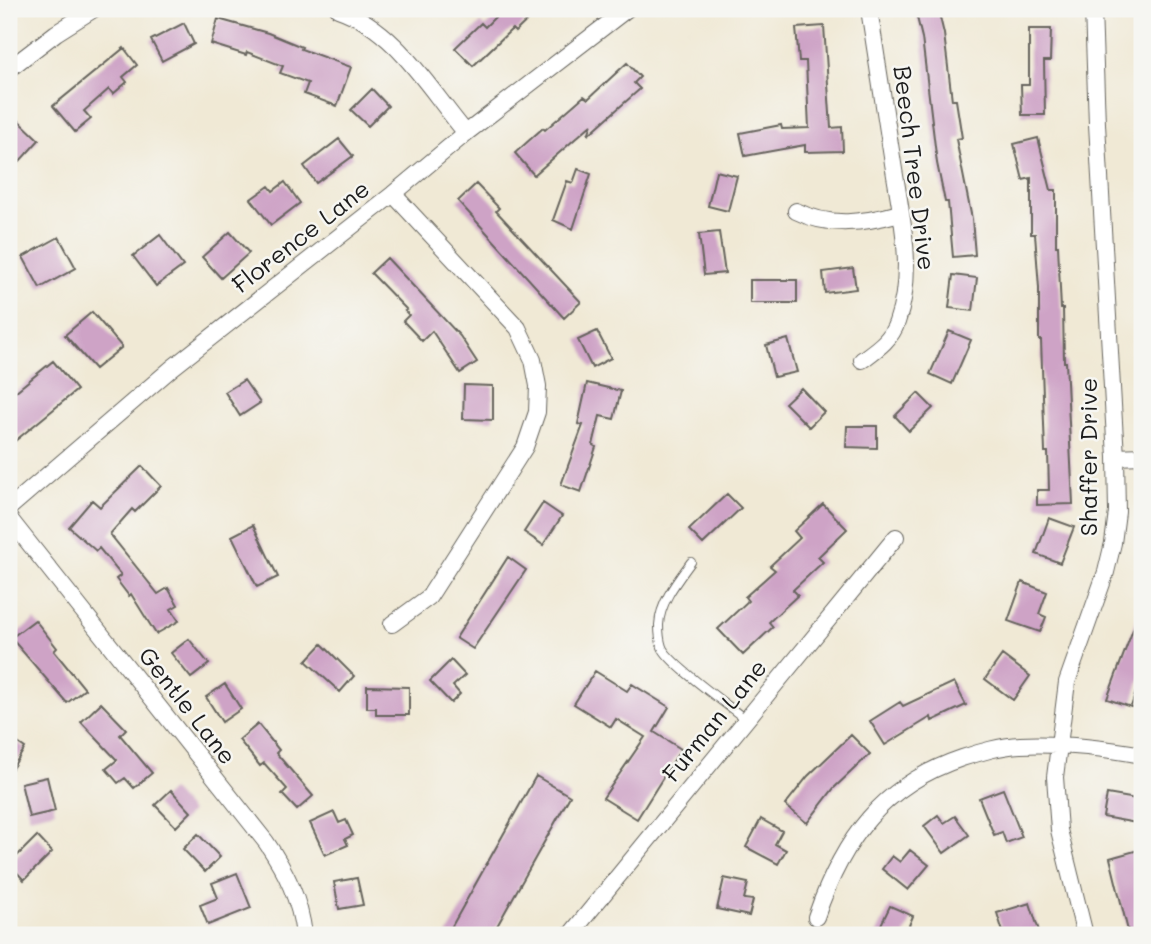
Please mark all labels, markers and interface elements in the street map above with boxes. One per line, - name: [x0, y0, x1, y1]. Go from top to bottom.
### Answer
- street label: Beech Tree Drive: [888, 64, 943, 272]
- street label: Florence Lane: [225, 172, 375, 299]
- street label: Shaffer Drive: [1072, 378, 1103, 536]
- street label: Gentle Lane: [133, 640, 244, 770]
- street label: Furman Lane: [655, 652, 773, 788]

